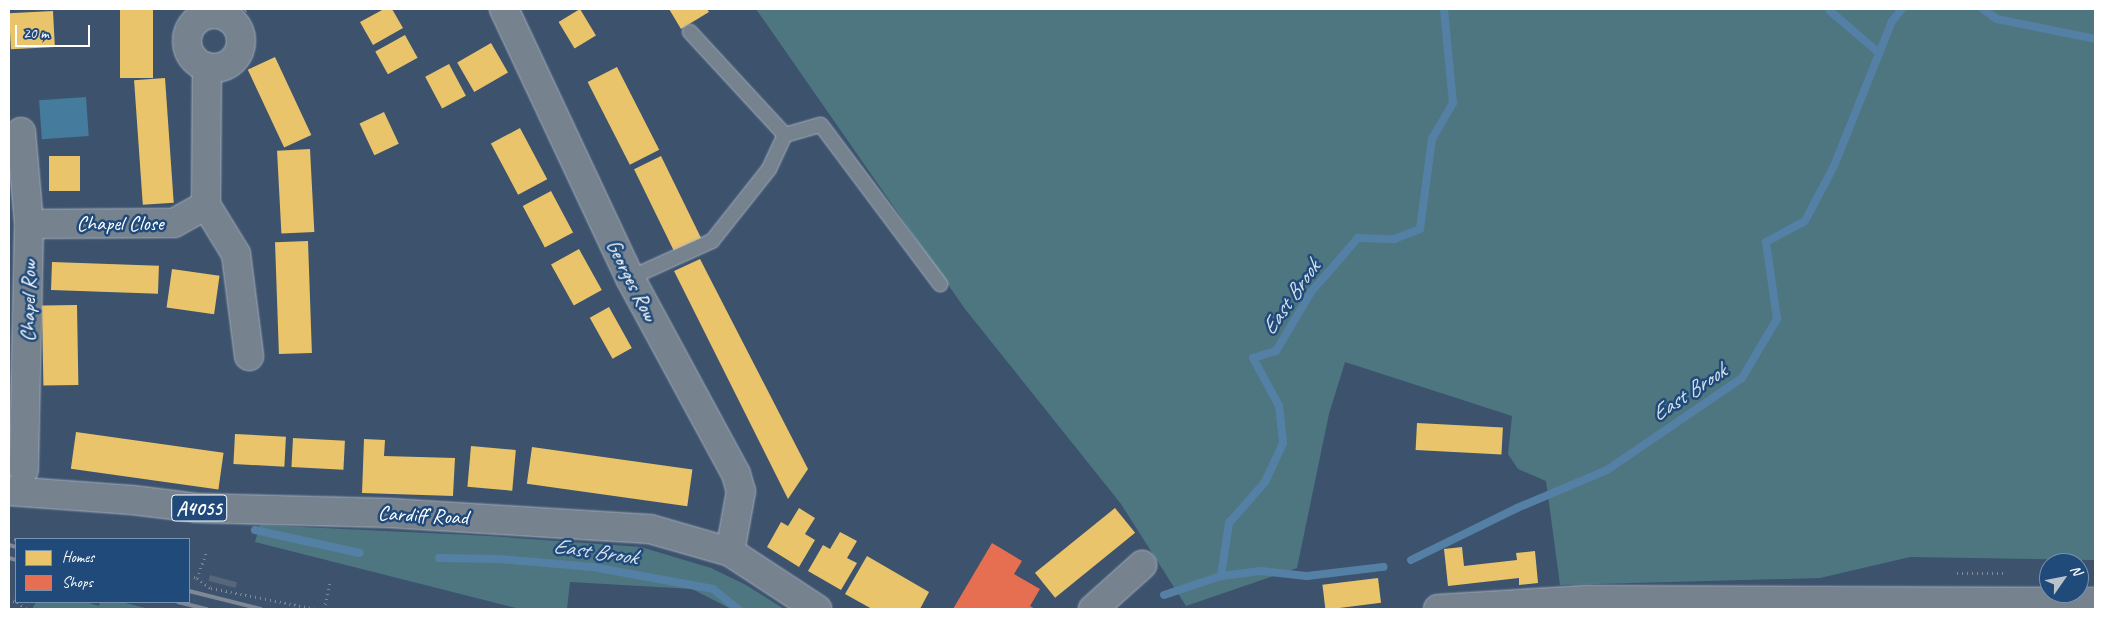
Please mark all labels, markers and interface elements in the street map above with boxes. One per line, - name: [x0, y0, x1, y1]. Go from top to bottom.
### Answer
- scale bar: [18, 15, 92, 47]
- text: 20 m: [23, 24, 49, 43]
- street label: Chapel Close: [76, 210, 164, 236]
- street label: Georges Row: [601, 235, 663, 325]
- water label: East Brook: [1256, 256, 1326, 340]
- street label: Chapel Row: [15, 260, 41, 342]
- water label: East Brook: [1647, 358, 1731, 428]
- road number: A4055: [170, 490, 228, 526]
- street label: Cardiff Road: [378, 500, 468, 530]
- water label: East Brook: [551, 533, 639, 571]
- legend: [15, 538, 190, 603]
- text: Homes: [62, 548, 94, 567]
- north arrow: [2039, 553, 2089, 603]
- text: N: [2067, 562, 2086, 578]
- text: Shops: [62, 573, 93, 592]

